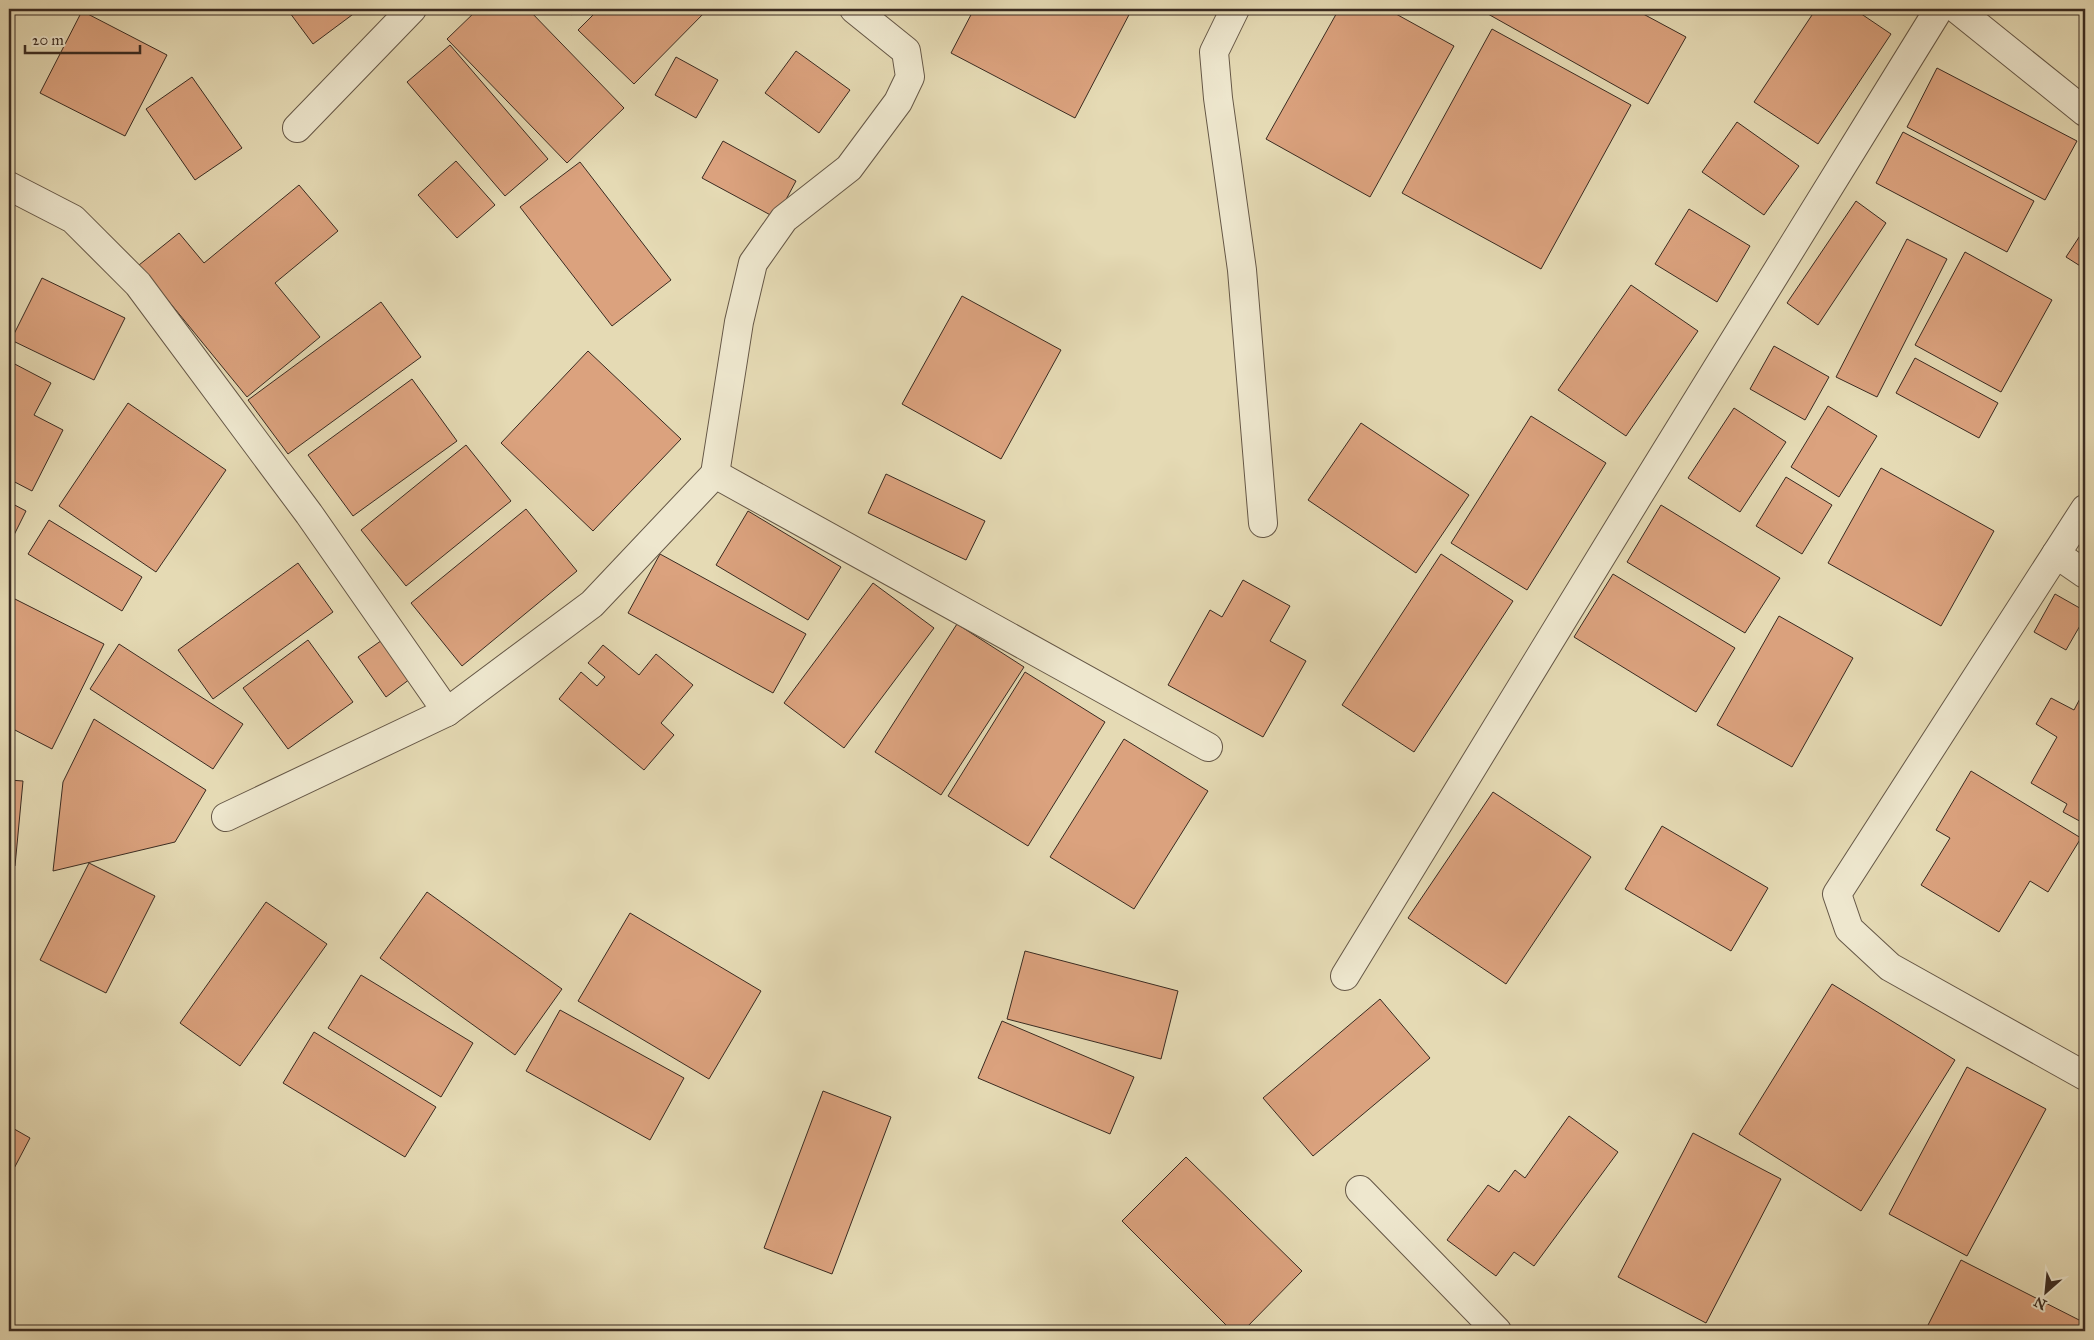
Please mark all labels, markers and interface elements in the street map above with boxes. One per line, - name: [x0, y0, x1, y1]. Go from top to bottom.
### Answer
- scale bar: [25, 22, 140, 54]
- text: 20 m: [32, 31, 64, 49]
- north arrow: [2022, 1268, 2072, 1318]
- text: N: [2031, 1293, 2049, 1313]

